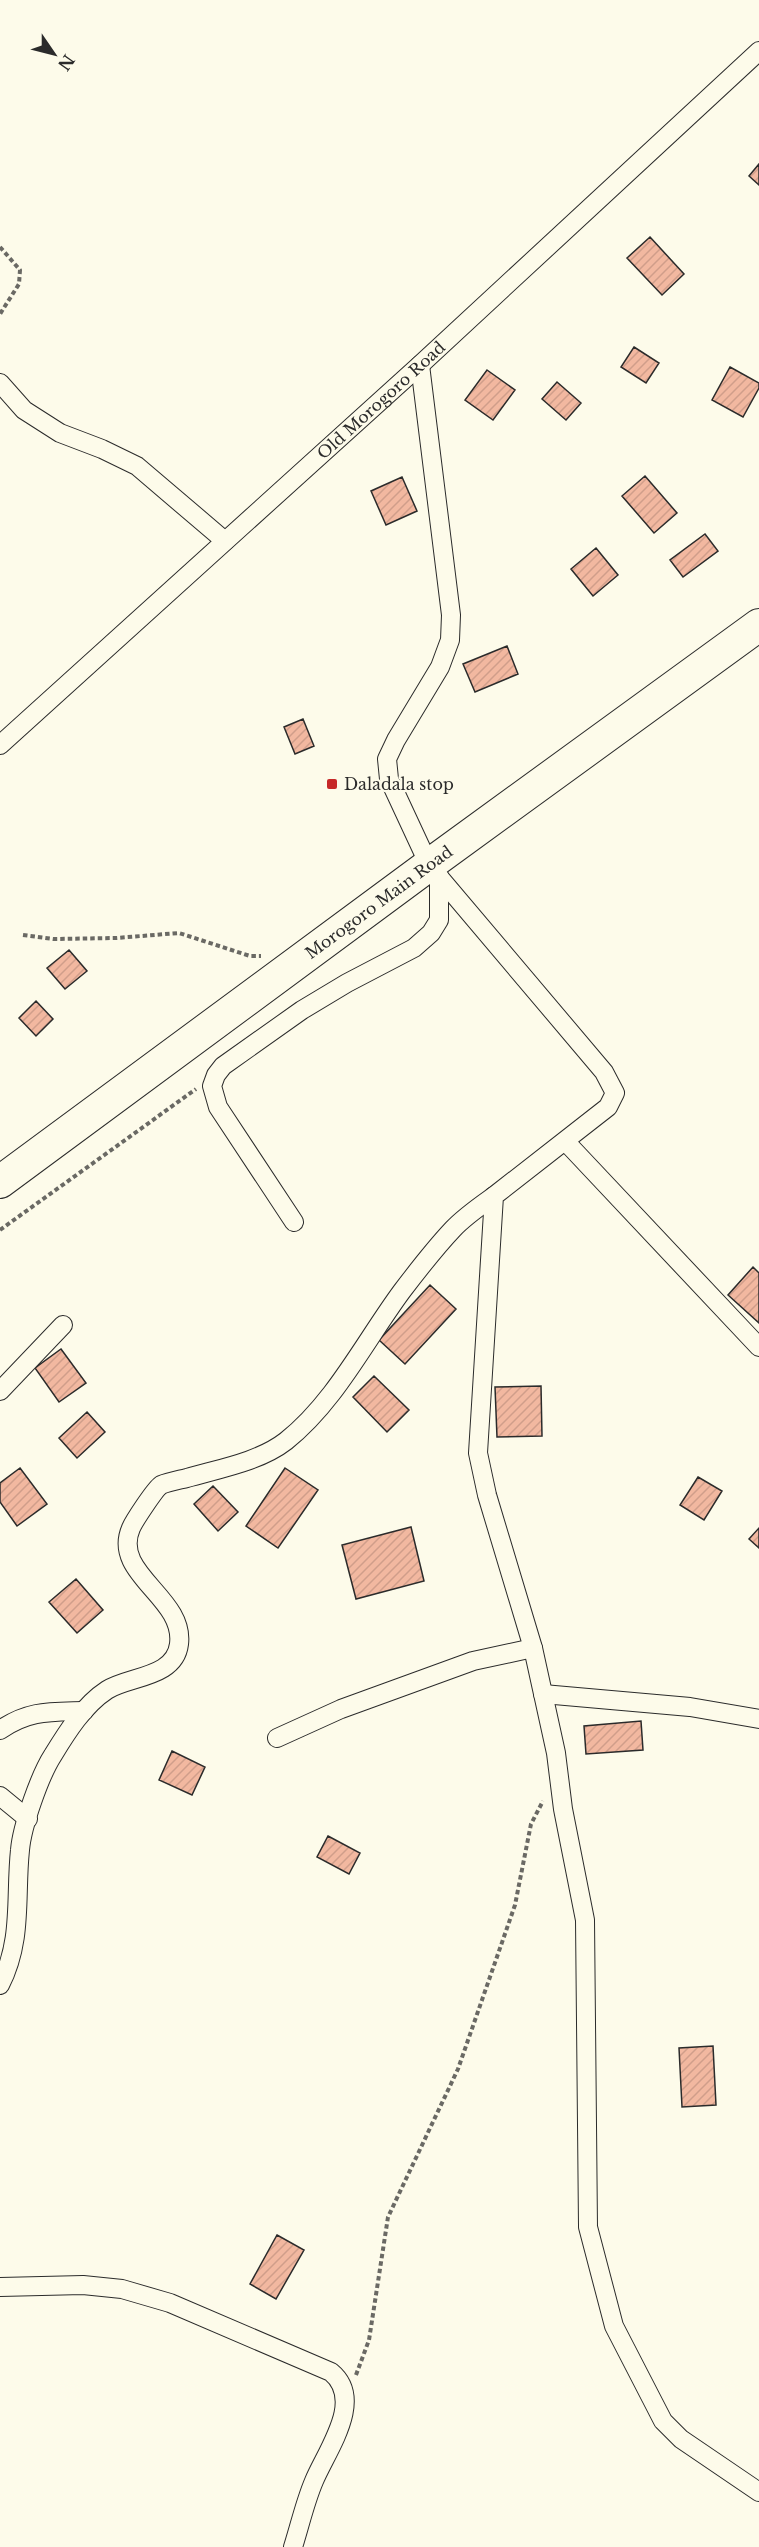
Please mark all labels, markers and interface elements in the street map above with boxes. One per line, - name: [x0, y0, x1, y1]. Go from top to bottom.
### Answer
- north arrow: [24, 24, 84, 84]
- text: N: [54, 51, 79, 75]
- street label: Old Morogoro Road: [313, 337, 449, 463]
- place label: Daladala stop: [344, 774, 454, 794]
- marker: Daladala stop: [325, 777, 339, 791]
- street label: Morogoro Main Road: [301, 841, 457, 963]

